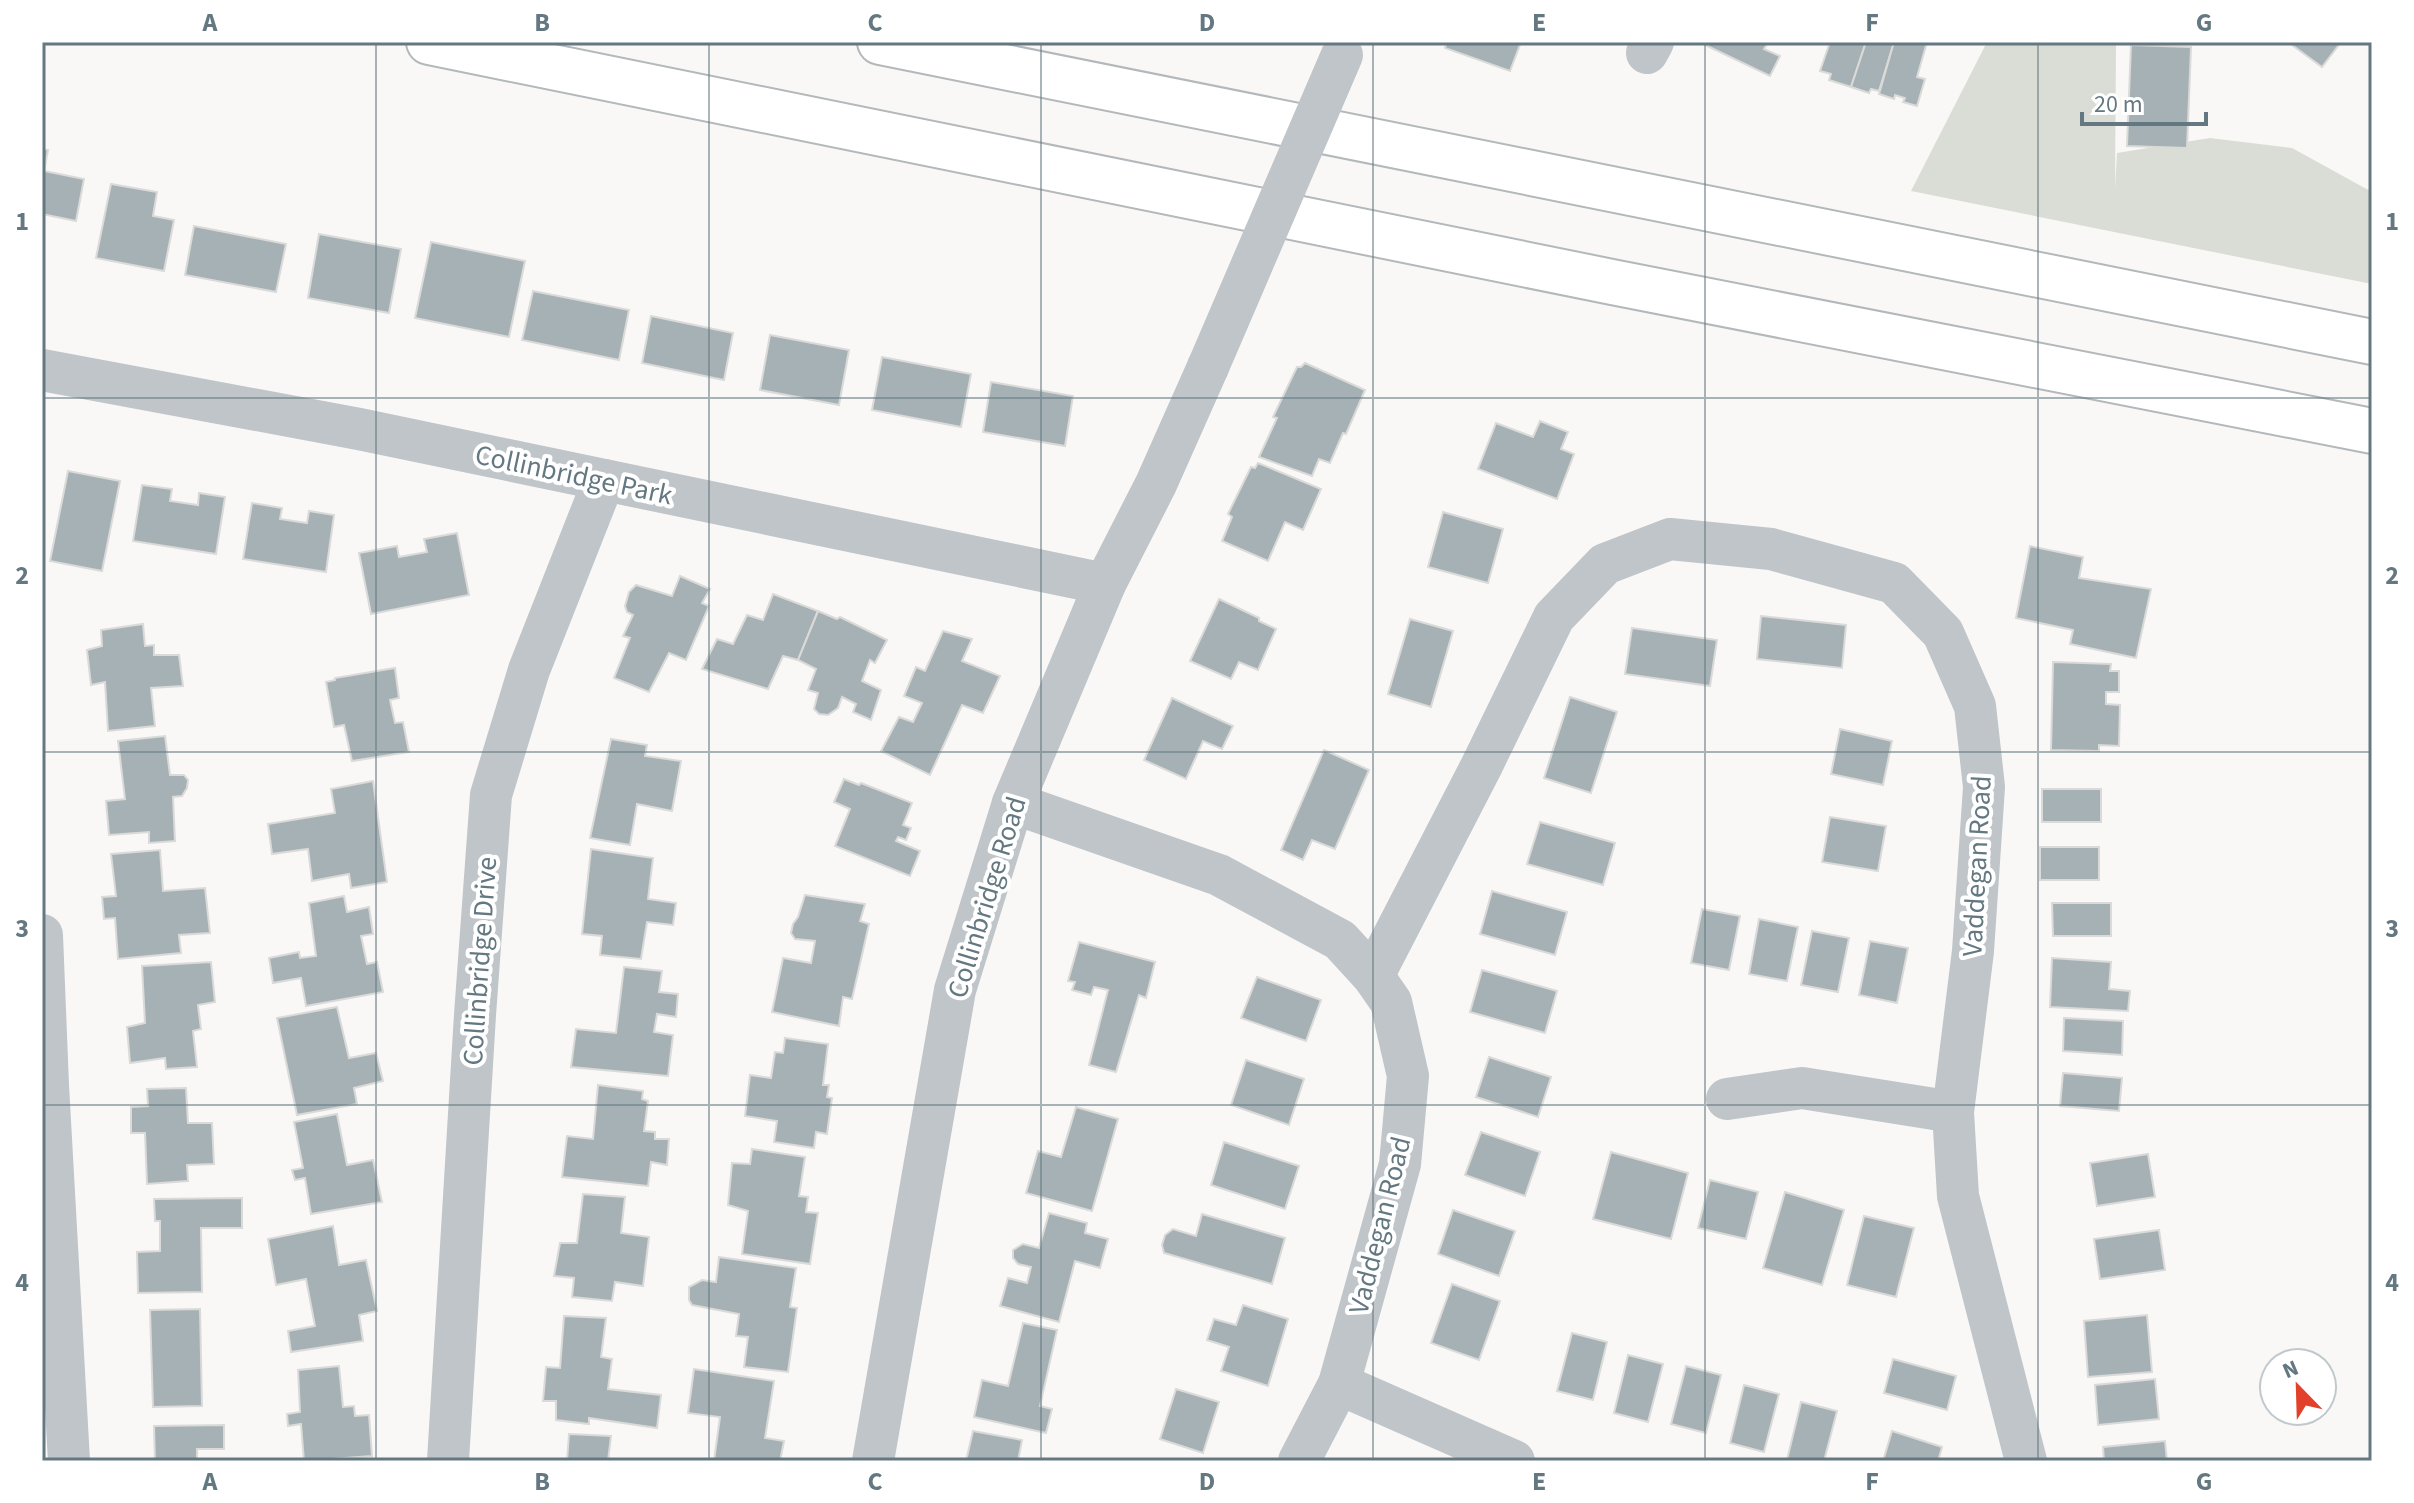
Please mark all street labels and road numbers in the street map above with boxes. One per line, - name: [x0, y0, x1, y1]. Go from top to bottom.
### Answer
- street label: Collinbridge Park: [471, 435, 676, 515]
- street label: Vaddegan Road: [1952, 774, 2002, 958]
- street label: Collinbridge Road: [937, 792, 1037, 1003]
- street label: Collinbridge Drive: [453, 855, 507, 1067]
- street label: Vaddegan Road: [1339, 1132, 1421, 1318]

